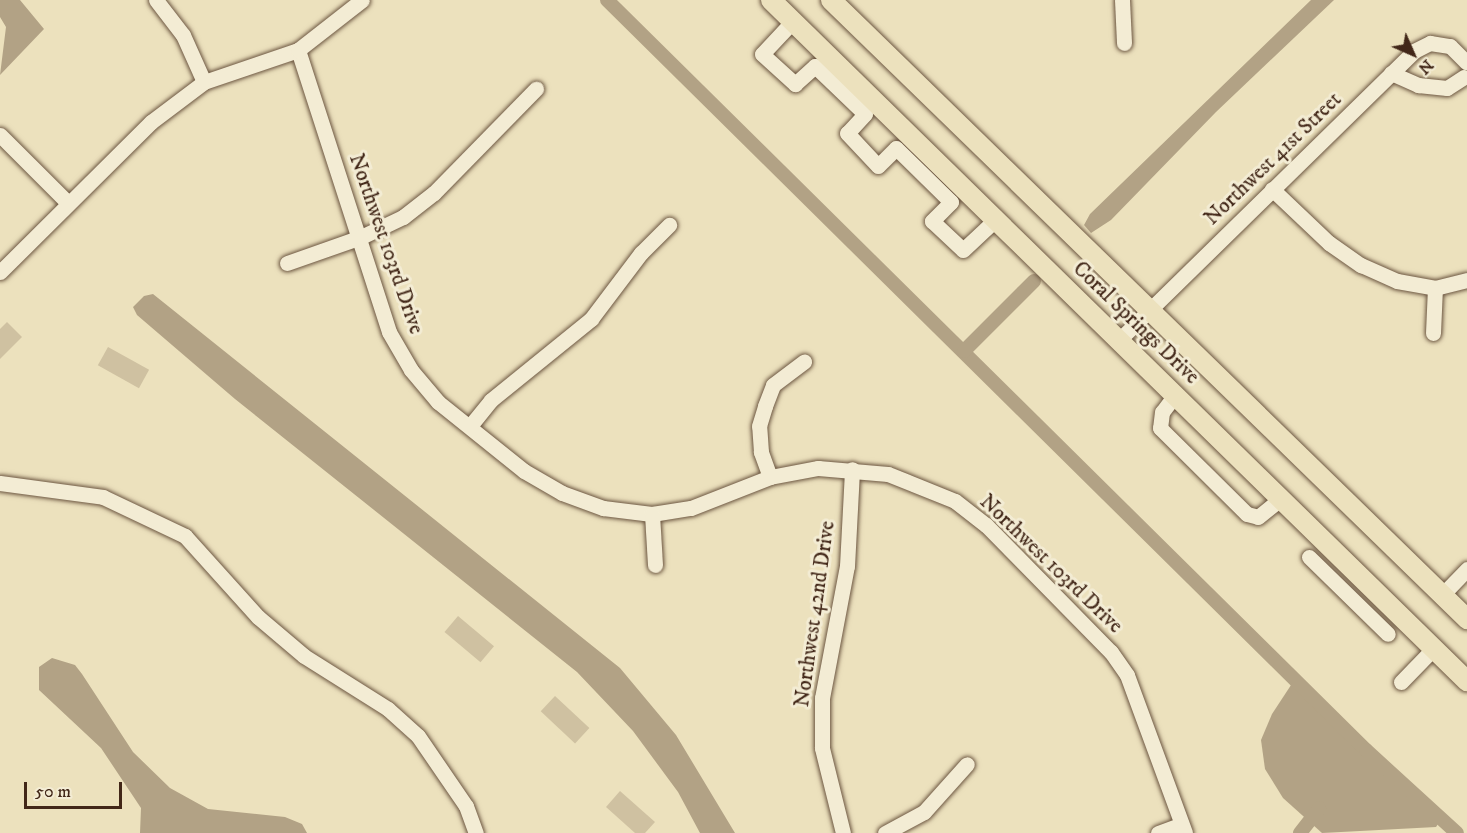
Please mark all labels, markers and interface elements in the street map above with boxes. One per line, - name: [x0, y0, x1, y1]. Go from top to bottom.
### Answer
- north arrow: [1383, 24, 1443, 84]
- text: N: [1414, 55, 1437, 78]
- street label: Northwest 41st Street: [1199, 87, 1347, 231]
- street label: Northwest 103rd Drive: [343, 151, 429, 337]
- street label: Coral Springs Drive: [1068, 256, 1204, 390]
- street label: Northwest 103rd Drive: [974, 489, 1128, 639]
- street label: Northwest 42nd Drive: [789, 519, 841, 709]
- scale bar: [27, 770, 124, 808]
- text: 50 m: [35, 781, 71, 803]

